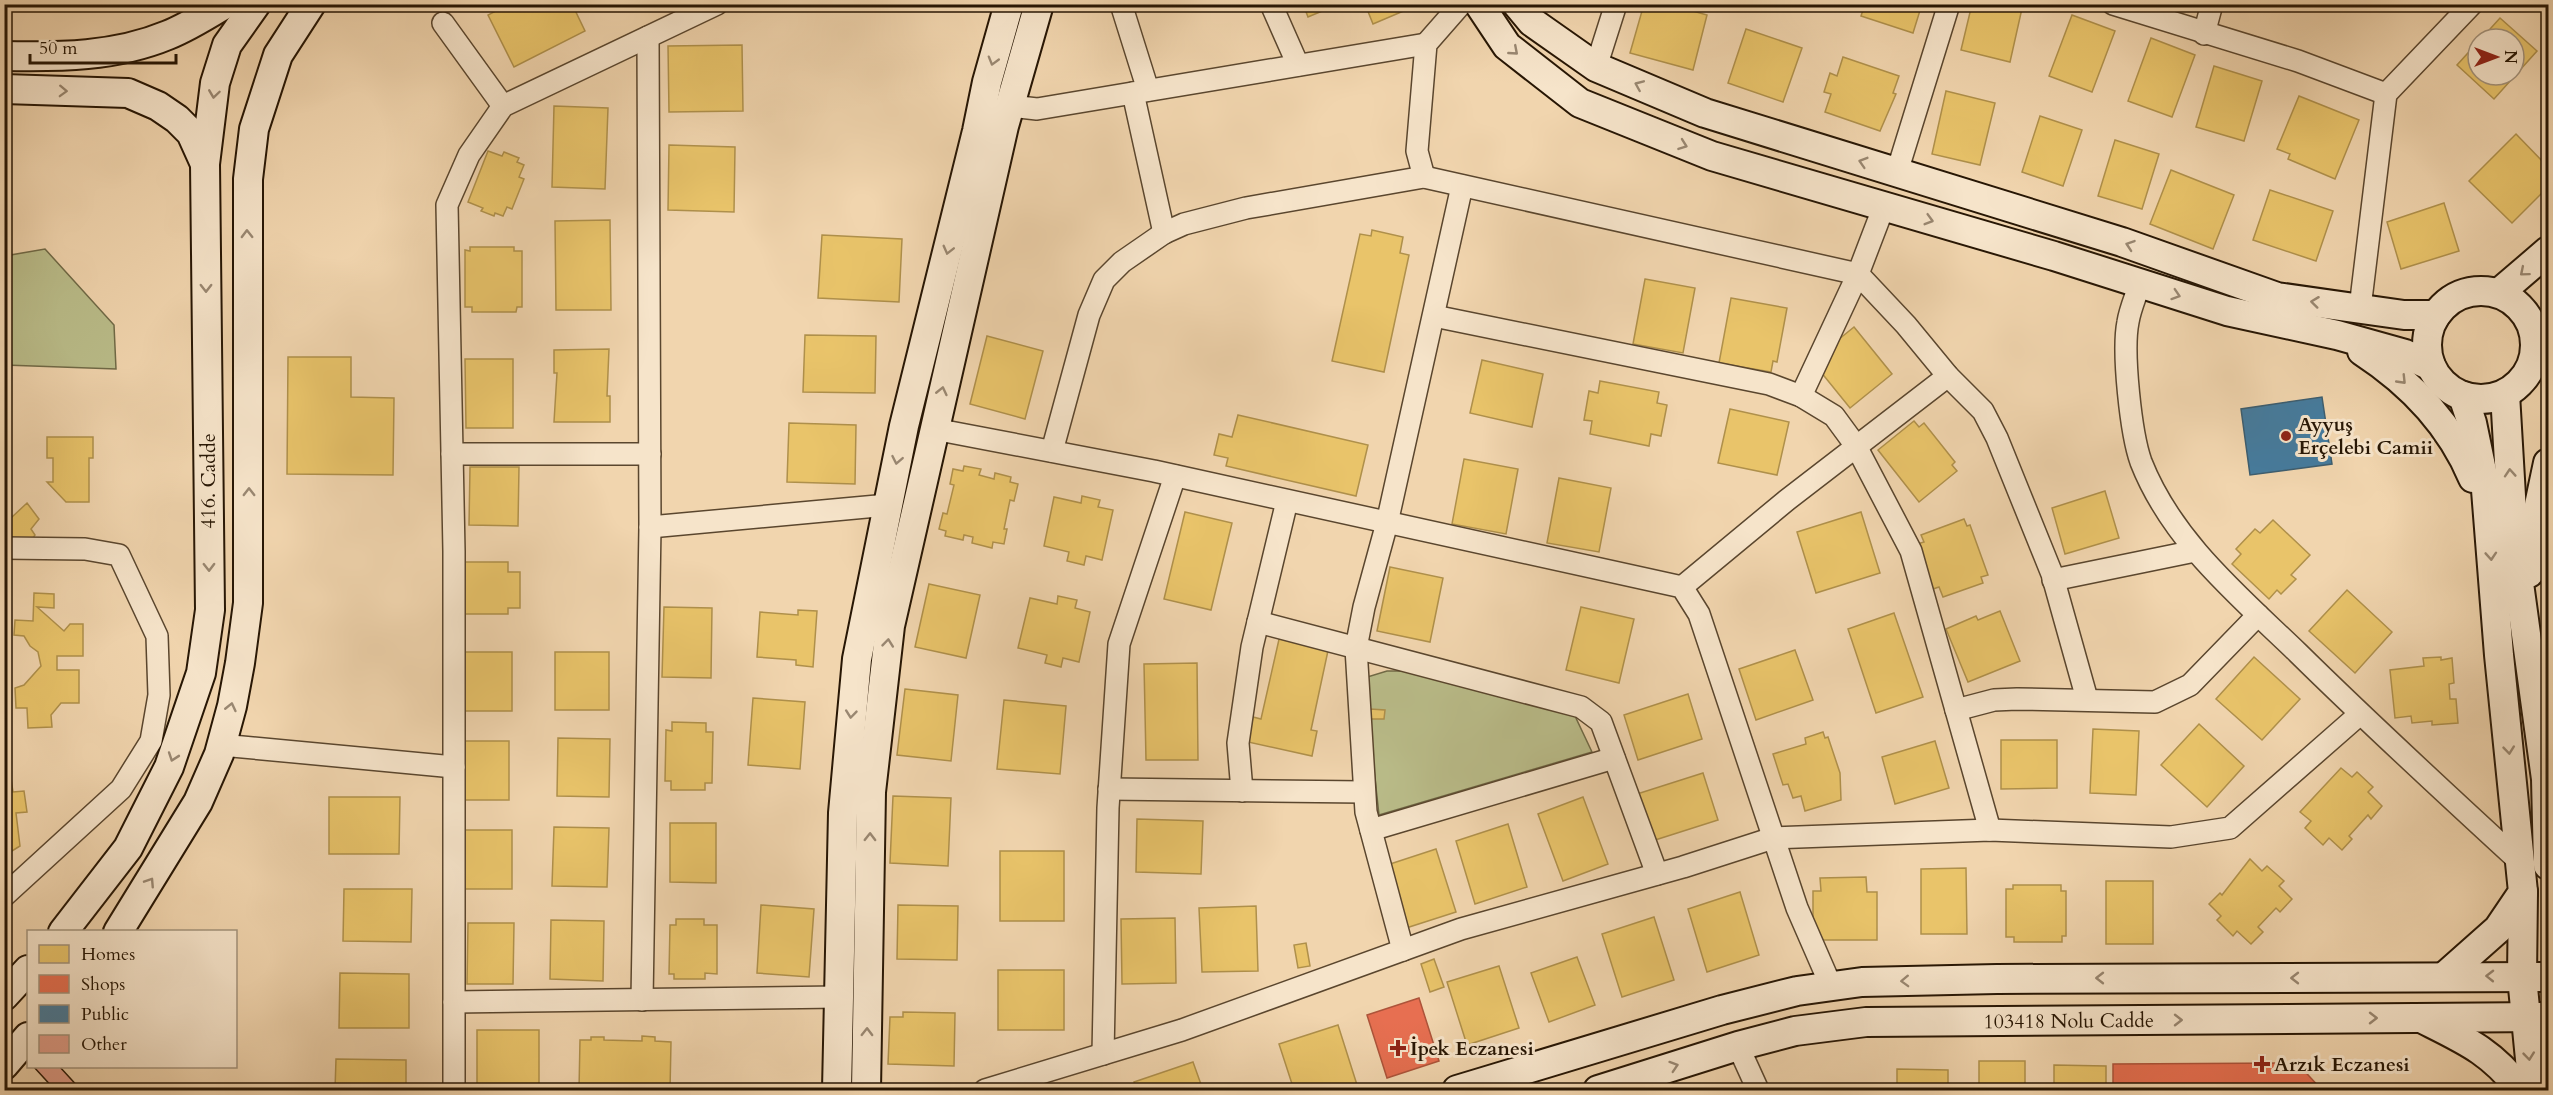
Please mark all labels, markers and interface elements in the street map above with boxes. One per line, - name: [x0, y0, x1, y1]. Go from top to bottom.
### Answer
- scale bar: [30, 27, 176, 65]
- north arrow: [2466, 27, 2526, 87]
- text: 50 m: [39, 36, 78, 61]
- one-way arrow: [1507, 44, 1518, 55]
- text: N: [2499, 50, 2521, 64]
- one-way arrow: [988, 55, 1000, 66]
- one-way arrow: [1634, 81, 1645, 93]
- one-way arrow: [58, 85, 67, 97]
- one-way arrow: [208, 89, 220, 99]
- one-way arrow: [1676, 138, 1687, 150]
- one-way arrow: [1858, 157, 1869, 169]
- one-way arrow: [1923, 213, 1934, 225]
- one-way arrow: [241, 230, 253, 239]
- one-way arrow: [2125, 239, 2136, 252]
- one-way arrow: [942, 245, 955, 255]
- one-way arrow: [2520, 265, 2531, 276]
- one-way arrow: [200, 284, 212, 293]
- one-way arrow: [2170, 288, 2181, 300]
- one-way arrow: [2311, 296, 2320, 308]
- one-way arrow: [2395, 373, 2406, 384]
- one-way arrow: [935, 386, 948, 396]
- place label: Ayyuş Erçelebi Camii: [2298, 411, 2433, 461]
- marker: Ayyuş Erçelebi Camii: [2279, 429, 2293, 443]
- street label: 416. Cadde: [195, 433, 222, 529]
- one-way arrow: [891, 455, 904, 465]
- one-way arrow: [2504, 469, 2517, 478]
- one-way arrow: [243, 488, 255, 497]
- one-way arrow: [2485, 552, 2498, 561]
- one-way arrow: [203, 563, 215, 572]
- one-way arrow: [881, 638, 894, 648]
- one-way arrow: [224, 702, 237, 712]
- one-way arrow: [845, 709, 858, 719]
- one-way arrow: [2502, 746, 2515, 755]
- one-way arrow: [167, 751, 180, 762]
- one-way arrow: [864, 833, 876, 842]
- one-way arrow: [142, 878, 153, 889]
- legend: [27, 930, 237, 1068]
- text: Homes: [81, 942, 135, 967]
- one-way arrow: [2486, 970, 2495, 983]
- text: Shops: [81, 972, 125, 997]
- one-way arrow: [2096, 972, 2105, 984]
- one-way arrow: [2291, 972, 2300, 984]
- one-way arrow: [1901, 975, 1910, 987]
- text: Public: [81, 1002, 129, 1027]
- street label: 103418 Nolu Cadde: [1983, 1006, 2154, 1035]
- one-way arrow: [2369, 1012, 2378, 1024]
- one-way arrow: [2174, 1014, 2183, 1026]
- one-way arrow: [861, 1028, 873, 1037]
- text: Other: [81, 1032, 127, 1057]
- place label: İpek Eczanesi: [1410, 1035, 1534, 1062]
- marker: İpek Eczanesi: [1391, 1041, 1405, 1055]
- place label: Arzık Eczanesi: [2274, 1051, 2410, 1078]
- one-way arrow: [2522, 1051, 2535, 1060]
- marker: Arzık Eczanesi: [2255, 1057, 2269, 1071]
- one-way arrow: [1668, 1061, 1679, 1073]

